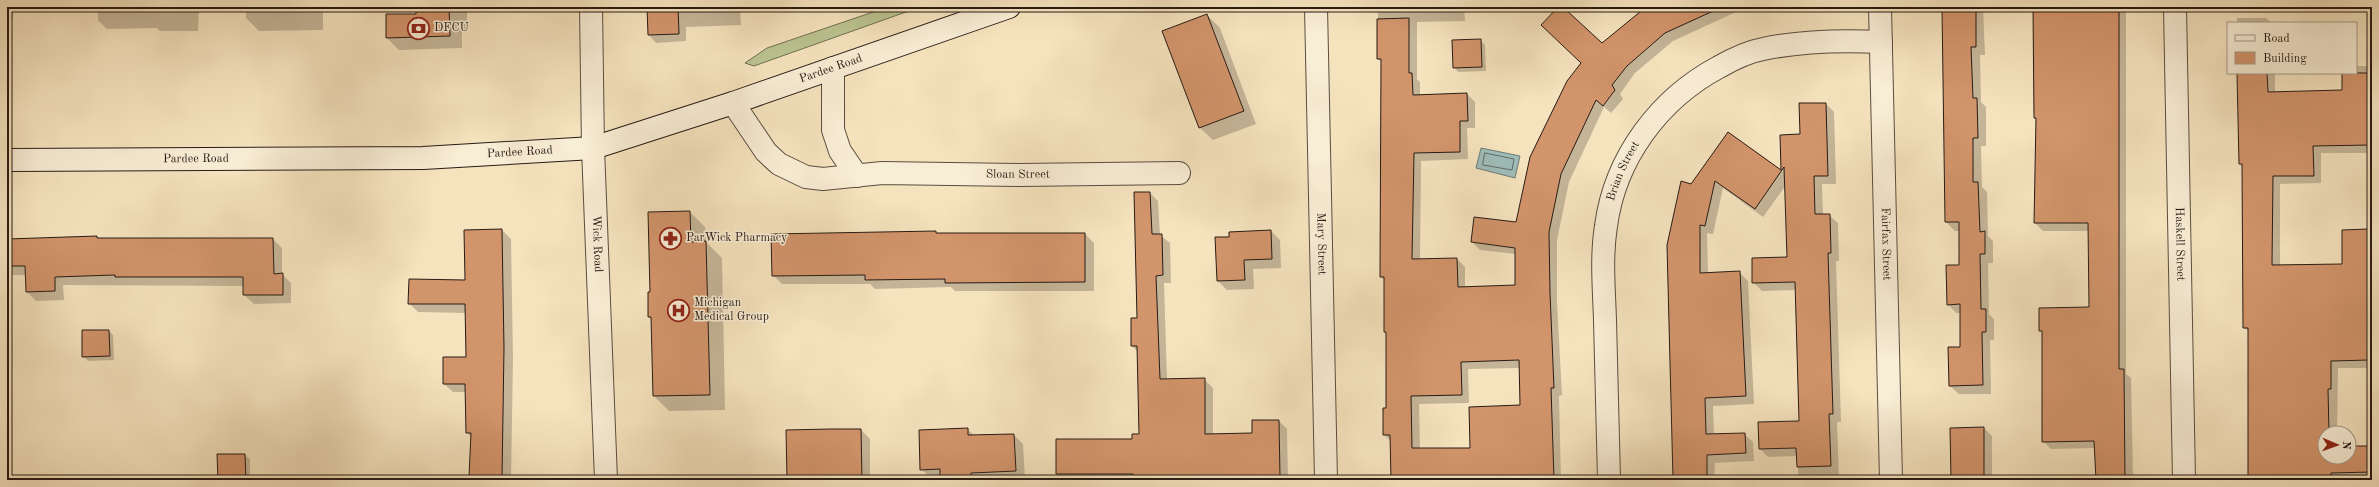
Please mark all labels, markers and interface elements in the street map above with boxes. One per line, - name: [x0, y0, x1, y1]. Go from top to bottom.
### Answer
- bank icon: DFCU: [405, 15, 431, 41]
- place label: DFCU: [434, 22, 470, 34]
- legend: [2227, 22, 2357, 74]
- text: Road: [2263, 33, 2290, 45]
- street label: Pardee Road: [798, 52, 864, 85]
- text: Building: [2263, 53, 2307, 65]
- street label: Brian Street: [1605, 139, 1642, 202]
- street label: Pardee Road: [487, 144, 553, 160]
- street label: Pardee Road: [163, 153, 229, 165]
- street label: Sloan Street: [986, 169, 1050, 181]
- street label: Fairfax Street: [1879, 207, 1892, 280]
- street label: Haskell Street: [2173, 207, 2186, 281]
- street label: Mary Street: [1314, 213, 1328, 275]
- street label: Wick Road: [590, 215, 604, 273]
- pharmacy icon: ParWick Pharmacy: [657, 225, 683, 251]
- place label: ParWick Pharmacy: [686, 232, 788, 244]
- hospital icon: Michigan Medical Group: [665, 297, 691, 323]
- place label: Michigan Medical Group: [694, 297, 769, 323]
- north arrow: [2317, 425, 2357, 465]
- text: N: [2340, 441, 2351, 450]

